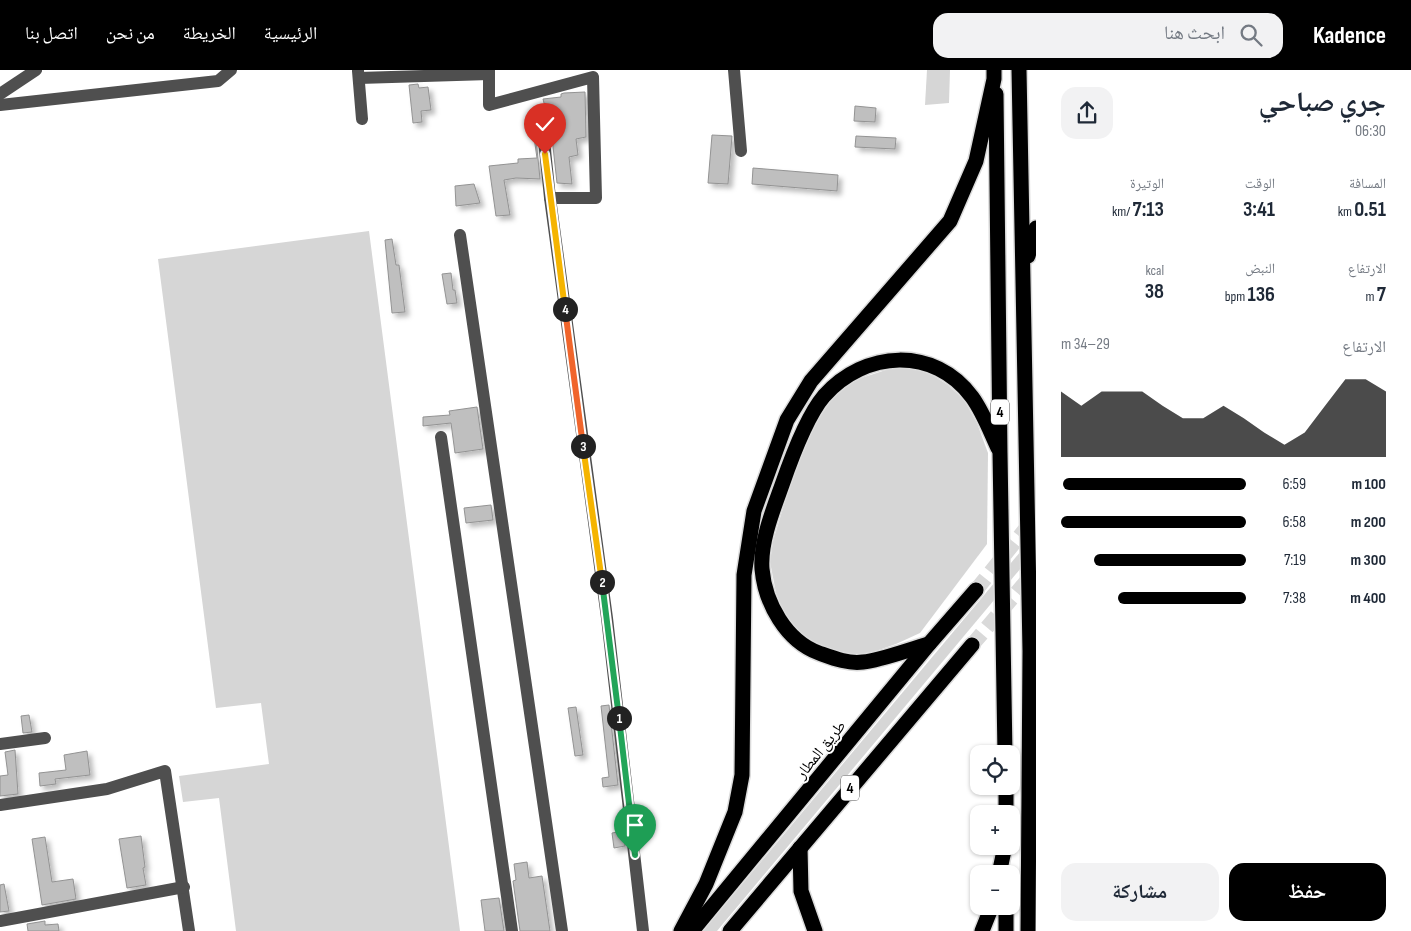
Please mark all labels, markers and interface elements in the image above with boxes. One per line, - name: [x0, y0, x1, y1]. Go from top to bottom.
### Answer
- search box: [933, 13, 1283, 58]
- icon: search: [1237, 21, 1265, 49]
- text: Kadence: [1313, 21, 1386, 50]
- text: ابحث هنا: [1164, 22, 1225, 45]
- text: اتصل بنا: [25, 23, 78, 44]
- text: من نحن: [106, 23, 155, 44]
- text: الخريطة: [183, 23, 236, 44]
- text: الرئيسية: [264, 23, 317, 44]
- text: جري صباحي: [1259, 86, 1386, 119]
- button: share: [1061, 87, 1113, 139]
- pin: [524, 103, 566, 154]
- icon: check: [531, 110, 559, 138]
- text: 06:30: [1355, 122, 1386, 141]
- text: الوتيرة: [1130, 175, 1164, 192]
- text: الوقت: [1245, 175, 1275, 192]
- text: المسافة: [1349, 175, 1386, 192]
- text: 7:13: [1133, 197, 1164, 222]
- text: 3:41: [1243, 197, 1275, 222]
- text: 0.51: [1354, 197, 1386, 222]
- text: /km: [1112, 203, 1133, 220]
- text: km: [1338, 203, 1354, 220]
- text: النبض: [1245, 260, 1275, 277]
- text: الارتفاع: [1348, 260, 1386, 277]
- text: kcal: [1145, 262, 1164, 279]
- text: 38: [1145, 279, 1164, 304]
- text: 136: [1247, 282, 1275, 307]
- text: 7: [1377, 282, 1386, 307]
- text: bpm: [1225, 288, 1247, 305]
- text: m: [1366, 288, 1377, 305]
- pin: 4: [552, 296, 578, 322]
- text: 4: [562, 301, 569, 318]
- text: 29–34 m: [1061, 335, 1110, 354]
- text: الارتفاع: [1342, 338, 1386, 357]
- road number: 4: [991, 400, 1009, 424]
- pin: 3: [570, 434, 596, 458]
- text: 3: [580, 438, 587, 455]
- text: 6:59: [1282, 475, 1306, 494]
- text: 100 m: [1351, 475, 1386, 494]
- text: 6:58: [1283, 513, 1306, 532]
- text: 200 m: [1351, 513, 1386, 532]
- text: 7:19: [1284, 551, 1306, 570]
- text: 300 m: [1350, 551, 1386, 570]
- pin: 2: [590, 570, 614, 594]
- text: 2: [599, 574, 606, 591]
- text: 7:38: [1283, 589, 1306, 608]
- text: 400 m: [1350, 589, 1386, 608]
- pin: 1: [606, 706, 632, 730]
- text: 1: [617, 710, 622, 727]
- street label: طريق المطار: [791, 717, 850, 784]
- map controls: [970, 745, 1020, 915]
- button: locate: [970, 745, 1020, 795]
- road number: 4: [841, 776, 859, 800]
- pin: [614, 804, 656, 855]
- button: +: [970, 805, 1020, 855]
- icon: arrive: [621, 811, 649, 839]
- button: مشاركة: [1061, 863, 1219, 921]
- button: حفظ: [1229, 863, 1386, 921]
- button: −: [970, 865, 1020, 915]

